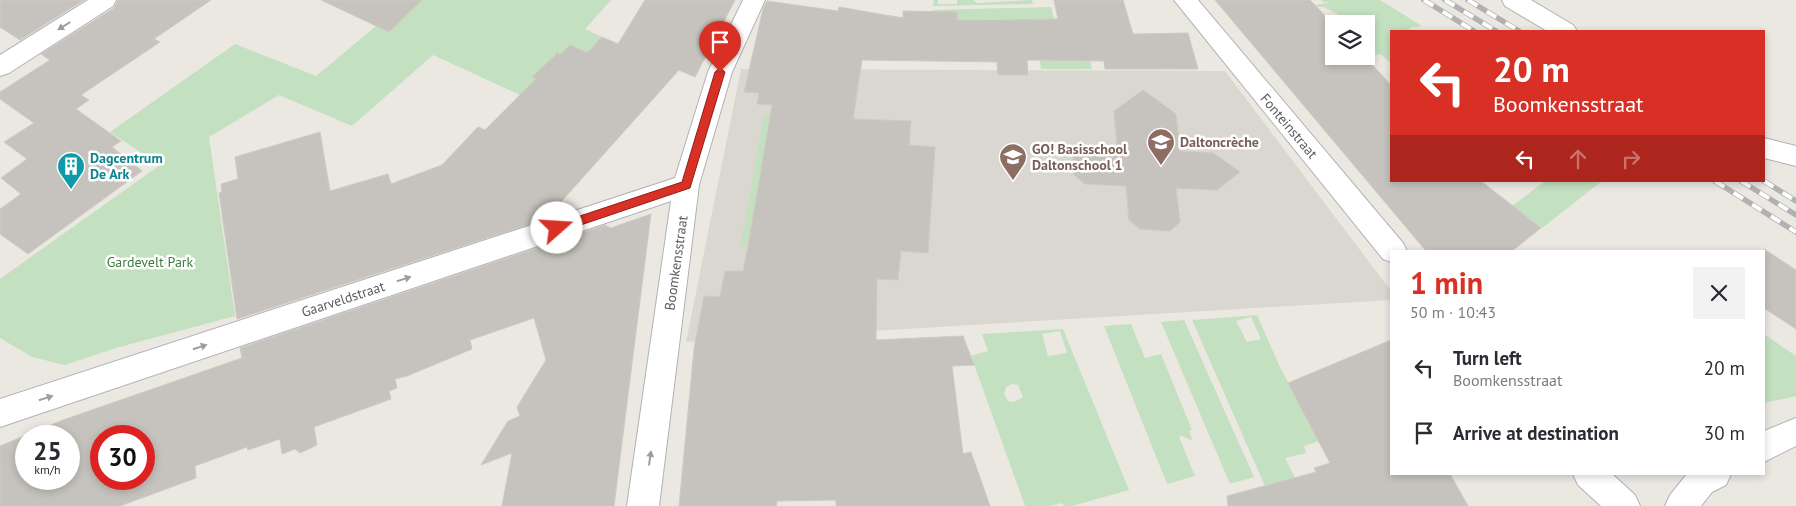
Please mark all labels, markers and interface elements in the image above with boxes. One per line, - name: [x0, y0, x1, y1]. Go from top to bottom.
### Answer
- map controls: [1325, 15, 1375, 65]
- button: layers: [1325, 15, 1375, 65]
- one-way arrow: [58, 21, 71, 31]
- pin: [699, 21, 741, 72]
- icon: arrive: [706, 28, 734, 56]
- text: 20 m: [1493, 46, 1570, 92]
- icon: left: [1410, 50, 1475, 115]
- street label: Fonteinstraat: [1257, 90, 1322, 162]
- text: Boomkensstraat: [1493, 90, 1644, 118]
- school or university icon: Daltoncrèche: [1146, 127, 1176, 166]
- place label: Daltoncrèche: [1180, 133, 1259, 151]
- place label: GO! Basisschool Daltonschool 1: [1032, 140, 1128, 174]
- school or university icon: GO! Basisschool Daltonschool 1: [998, 142, 1028, 181]
- icon: left: [1511, 145, 1539, 173]
- icon: ahead: [1564, 145, 1592, 173]
- icon: right: [1617, 145, 1645, 173]
- place label: Dagcentrum De Ark: [90, 149, 163, 183]
- building icon: Dagcentrum De Ark: [56, 151, 86, 190]
- position arrow: [530, 201, 582, 253]
- street label: Boomkensstraat: [660, 214, 692, 312]
- park label: Gardevelt Park: [107, 253, 194, 271]
- text: 1 min: [1410, 263, 1483, 302]
- button: close: [1693, 267, 1745, 319]
- one-way arrow: [397, 275, 412, 282]
- street label: Gaarveldstraat: [299, 277, 387, 321]
- text: 50 m · 10:43: [1410, 302, 1496, 322]
- one-way arrow: [193, 343, 208, 350]
- text: Turn left: [1453, 346, 1522, 370]
- icon: left: [1410, 354, 1438, 382]
- text: 20 m: [1704, 356, 1745, 380]
- text: Boomkensstraat: [1453, 370, 1562, 390]
- one-way arrow: [39, 394, 54, 401]
- icon: arrive: [1410, 419, 1438, 447]
- text: Arrive at destination: [1453, 421, 1619, 445]
- text: 30 m: [1704, 421, 1745, 445]
- speed limit sign: 30: [90, 425, 155, 490]
- text: 25: [33, 435, 62, 467]
- one-way arrow: [646, 449, 654, 465]
- text: km/h: [34, 462, 61, 477]

